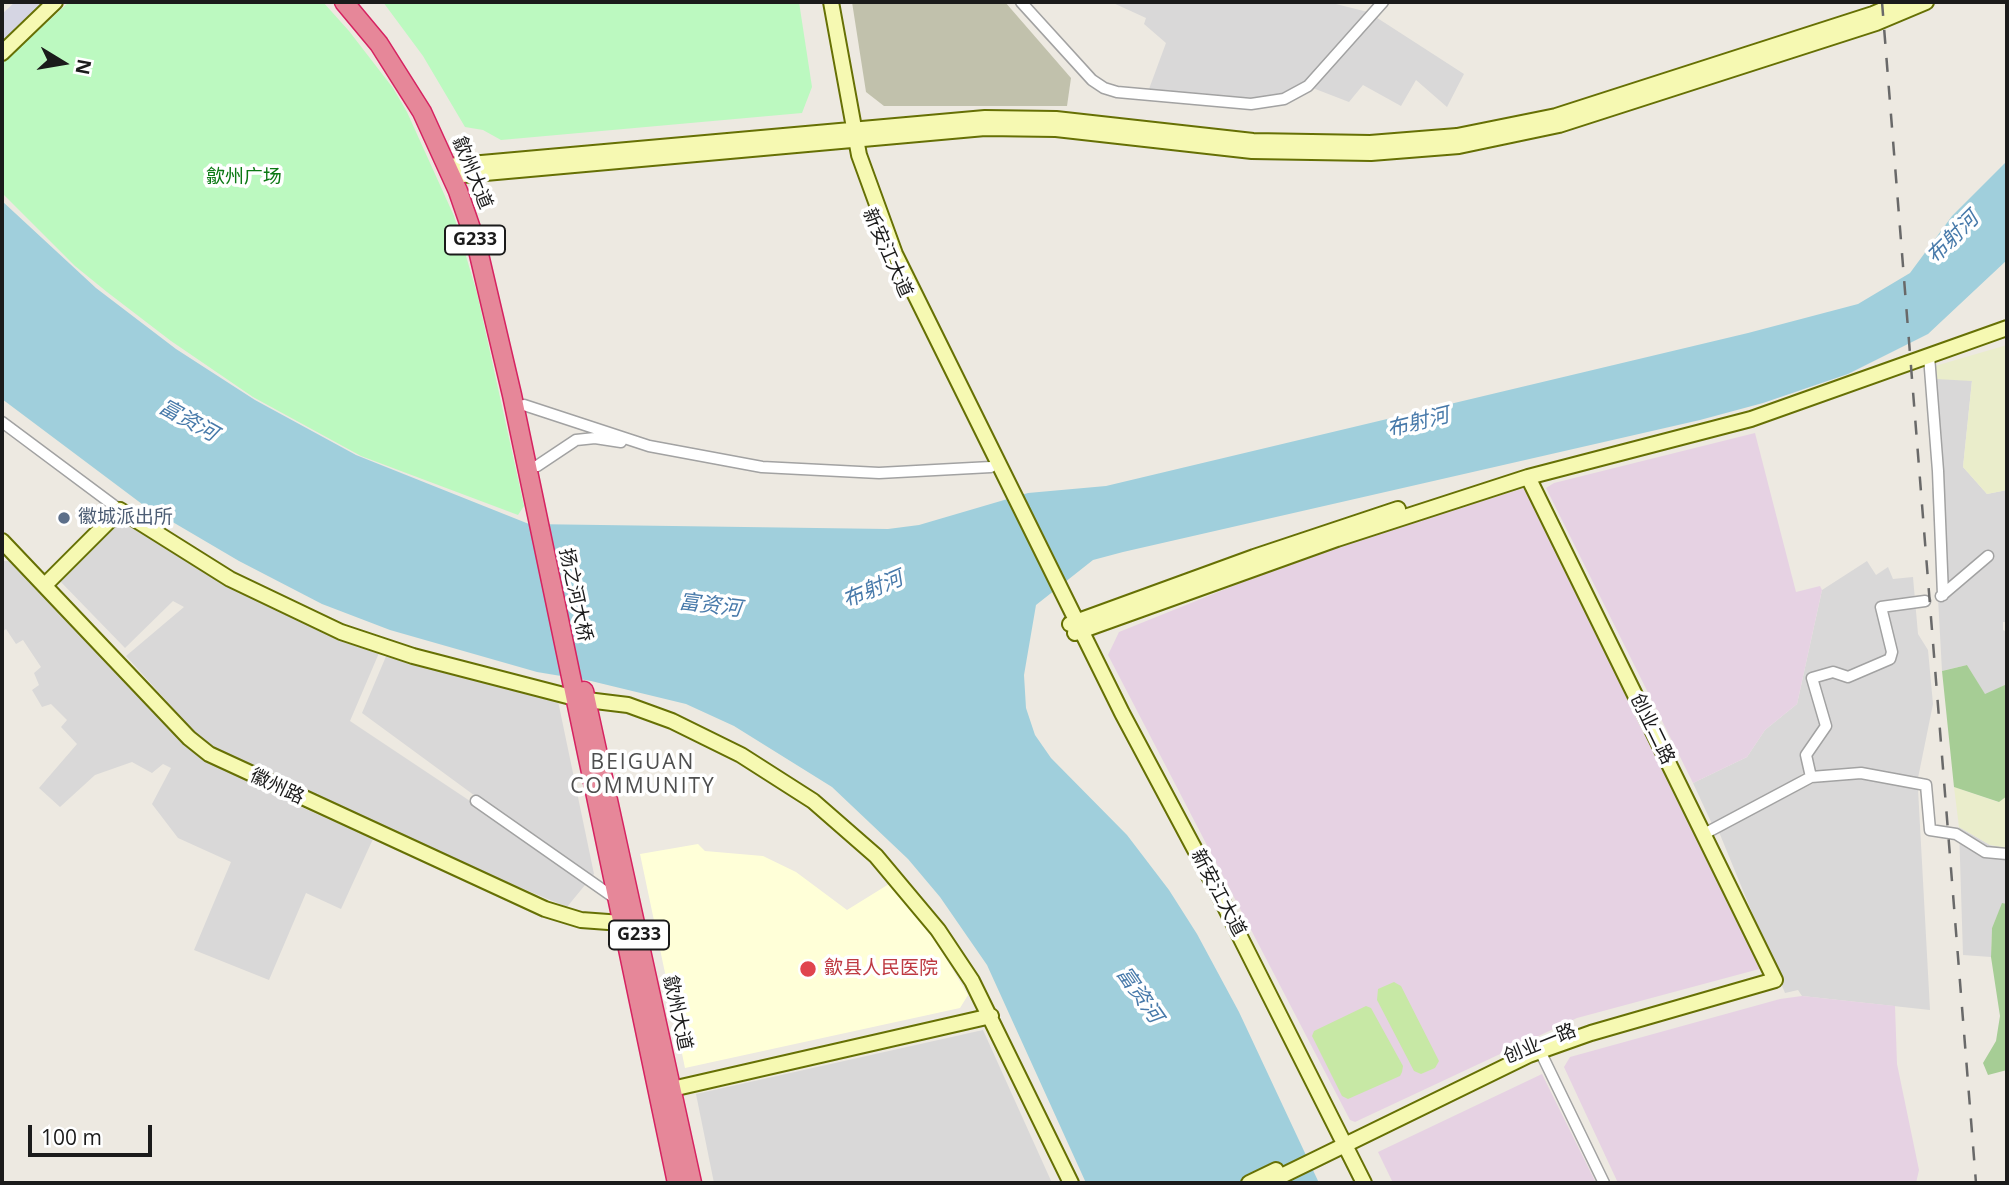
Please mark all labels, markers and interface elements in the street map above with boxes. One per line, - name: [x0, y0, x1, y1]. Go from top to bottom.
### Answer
- north arrow: [28, 28, 98, 98]
- text: N: [69, 57, 98, 77]
- street label: 歙州大道: [447, 133, 497, 213]
- park label: 歙州广场: [206, 167, 282, 189]
- street label: 新安江大道: [857, 205, 917, 301]
- water label: 布射河: [1922, 207, 1984, 269]
- road number: G233: [445, 226, 505, 254]
- water label: 富资河: [154, 395, 222, 447]
- water label: 布射河: [1384, 403, 1452, 443]
- place label: 徽城派出所: [78, 507, 173, 529]
- marker: 徽城派出所: [56, 510, 72, 526]
- street label: 扬之河大桥: [554, 546, 596, 644]
- water label: 布射河: [839, 566, 907, 614]
- water label: 富资河: [677, 590, 743, 622]
- street label: 创业二路: [1625, 690, 1679, 768]
- district label: BEIGUAN COMMUNITY: [571, 750, 715, 800]
- street label: 徽州路: [246, 765, 308, 809]
- street label: 新安江大道: [1186, 846, 1250, 940]
- road number: G233: [609, 920, 669, 950]
- place label: 歙县人民医院: [824, 958, 938, 980]
- marker: 歙县人民医院: [798, 959, 818, 979]
- water label: 富资河: [1111, 962, 1167, 1028]
- street label: 歙州大道: [658, 973, 696, 1053]
- street label: 创业一路: [1500, 1019, 1580, 1069]
- scale bar: [32, 1112, 156, 1156]
- text: 100 m: [41, 1123, 102, 1151]

